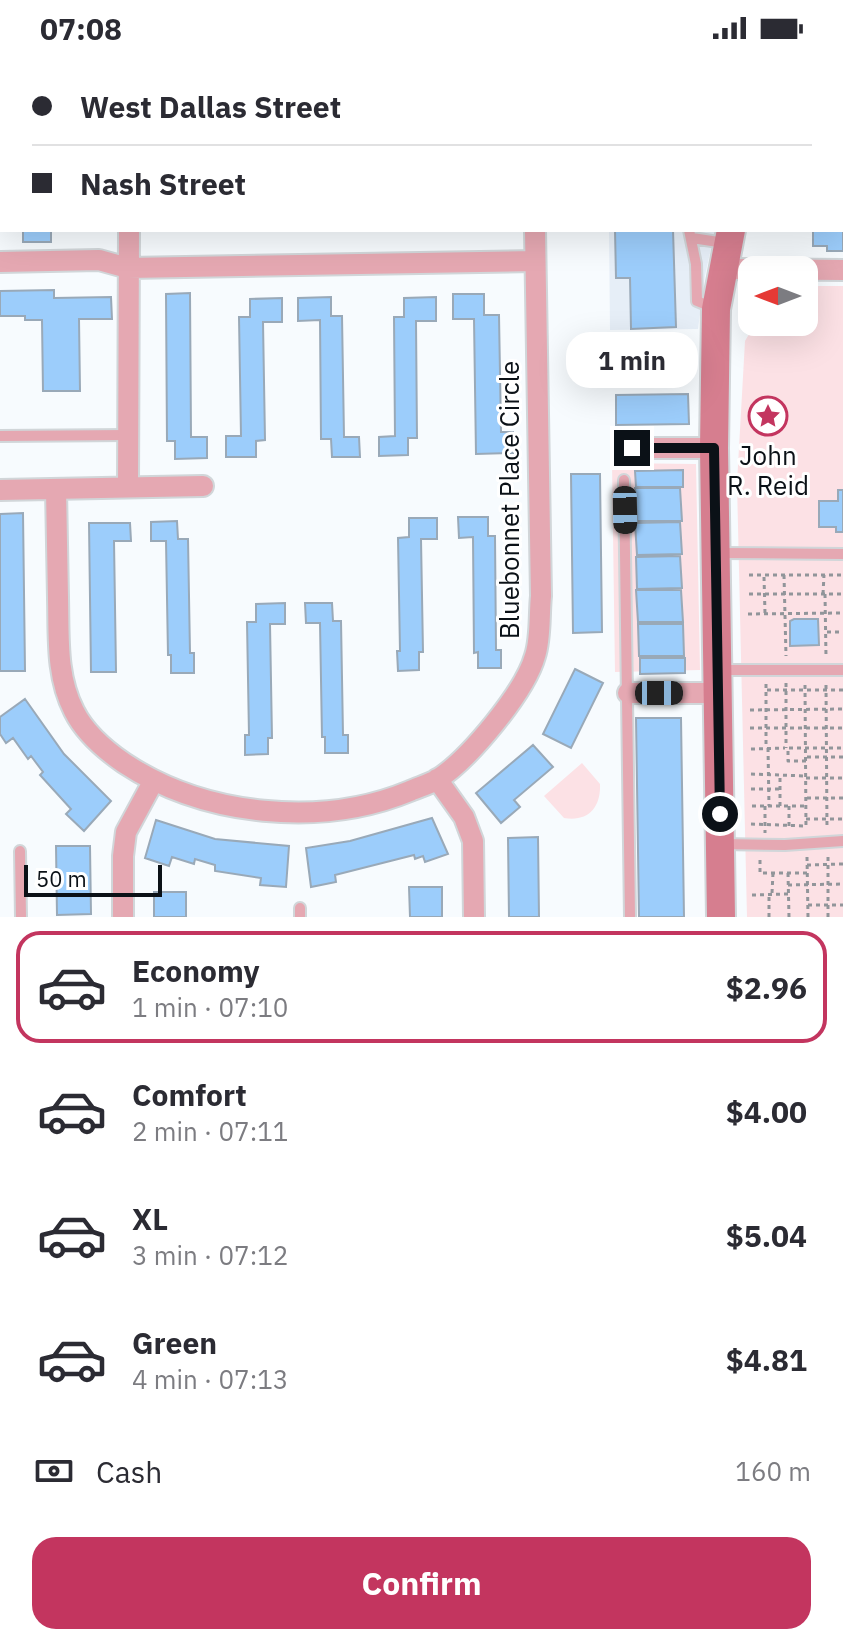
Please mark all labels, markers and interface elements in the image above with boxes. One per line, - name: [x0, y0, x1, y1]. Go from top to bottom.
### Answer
- text: 07:08: [40, 9, 122, 48]
- text: West Dallas Street: [80, 87, 341, 126]
- text: Nash Street: [80, 164, 246, 203]
- north arrow: [738, 256, 818, 336]
- map controls: [738, 256, 818, 336]
- callout: 1 min: [566, 332, 698, 388]
- text: 1 min: [598, 343, 666, 377]
- street label: Bluebonnet Place Circle: [492, 361, 526, 639]
- place icon: John R. Reid: [747, 395, 789, 437]
- route end: [614, 430, 650, 466]
- place label: John R. Reid: [727, 438, 809, 502]
- car: [613, 486, 637, 534]
- car: [635, 681, 683, 705]
- route start: [702, 796, 738, 832]
- scale bar: [24, 861, 162, 897]
- text: 50 m: [36, 864, 87, 893]
- icon: car: [36, 951, 108, 1023]
- text: Economy: [132, 951, 260, 990]
- text: $2.96: [726, 968, 807, 1007]
- text: 1 min · 07:10: [132, 990, 288, 1024]
- icon: car: [36, 1075, 108, 1147]
- text: Comfort: [132, 1075, 247, 1114]
- text: $4.00: [726, 1092, 807, 1131]
- text: 2 min · 07:11: [132, 1114, 288, 1148]
- icon: car: [36, 1199, 108, 1271]
- text: XL: [132, 1199, 168, 1238]
- text: $5.04: [726, 1216, 807, 1255]
- text: 3 min · 07:12: [132, 1238, 288, 1272]
- icon: car: [36, 1323, 108, 1395]
- text: Green: [132, 1323, 217, 1362]
- text: $4.81: [726, 1340, 807, 1379]
- text: 4 min · 07:13: [132, 1362, 288, 1396]
- icon: cash: [32, 1449, 76, 1493]
- text: Cash: [96, 1452, 162, 1491]
- text: 160 m: [735, 1454, 811, 1488]
- button: Confirm: [32, 1537, 811, 1629]

